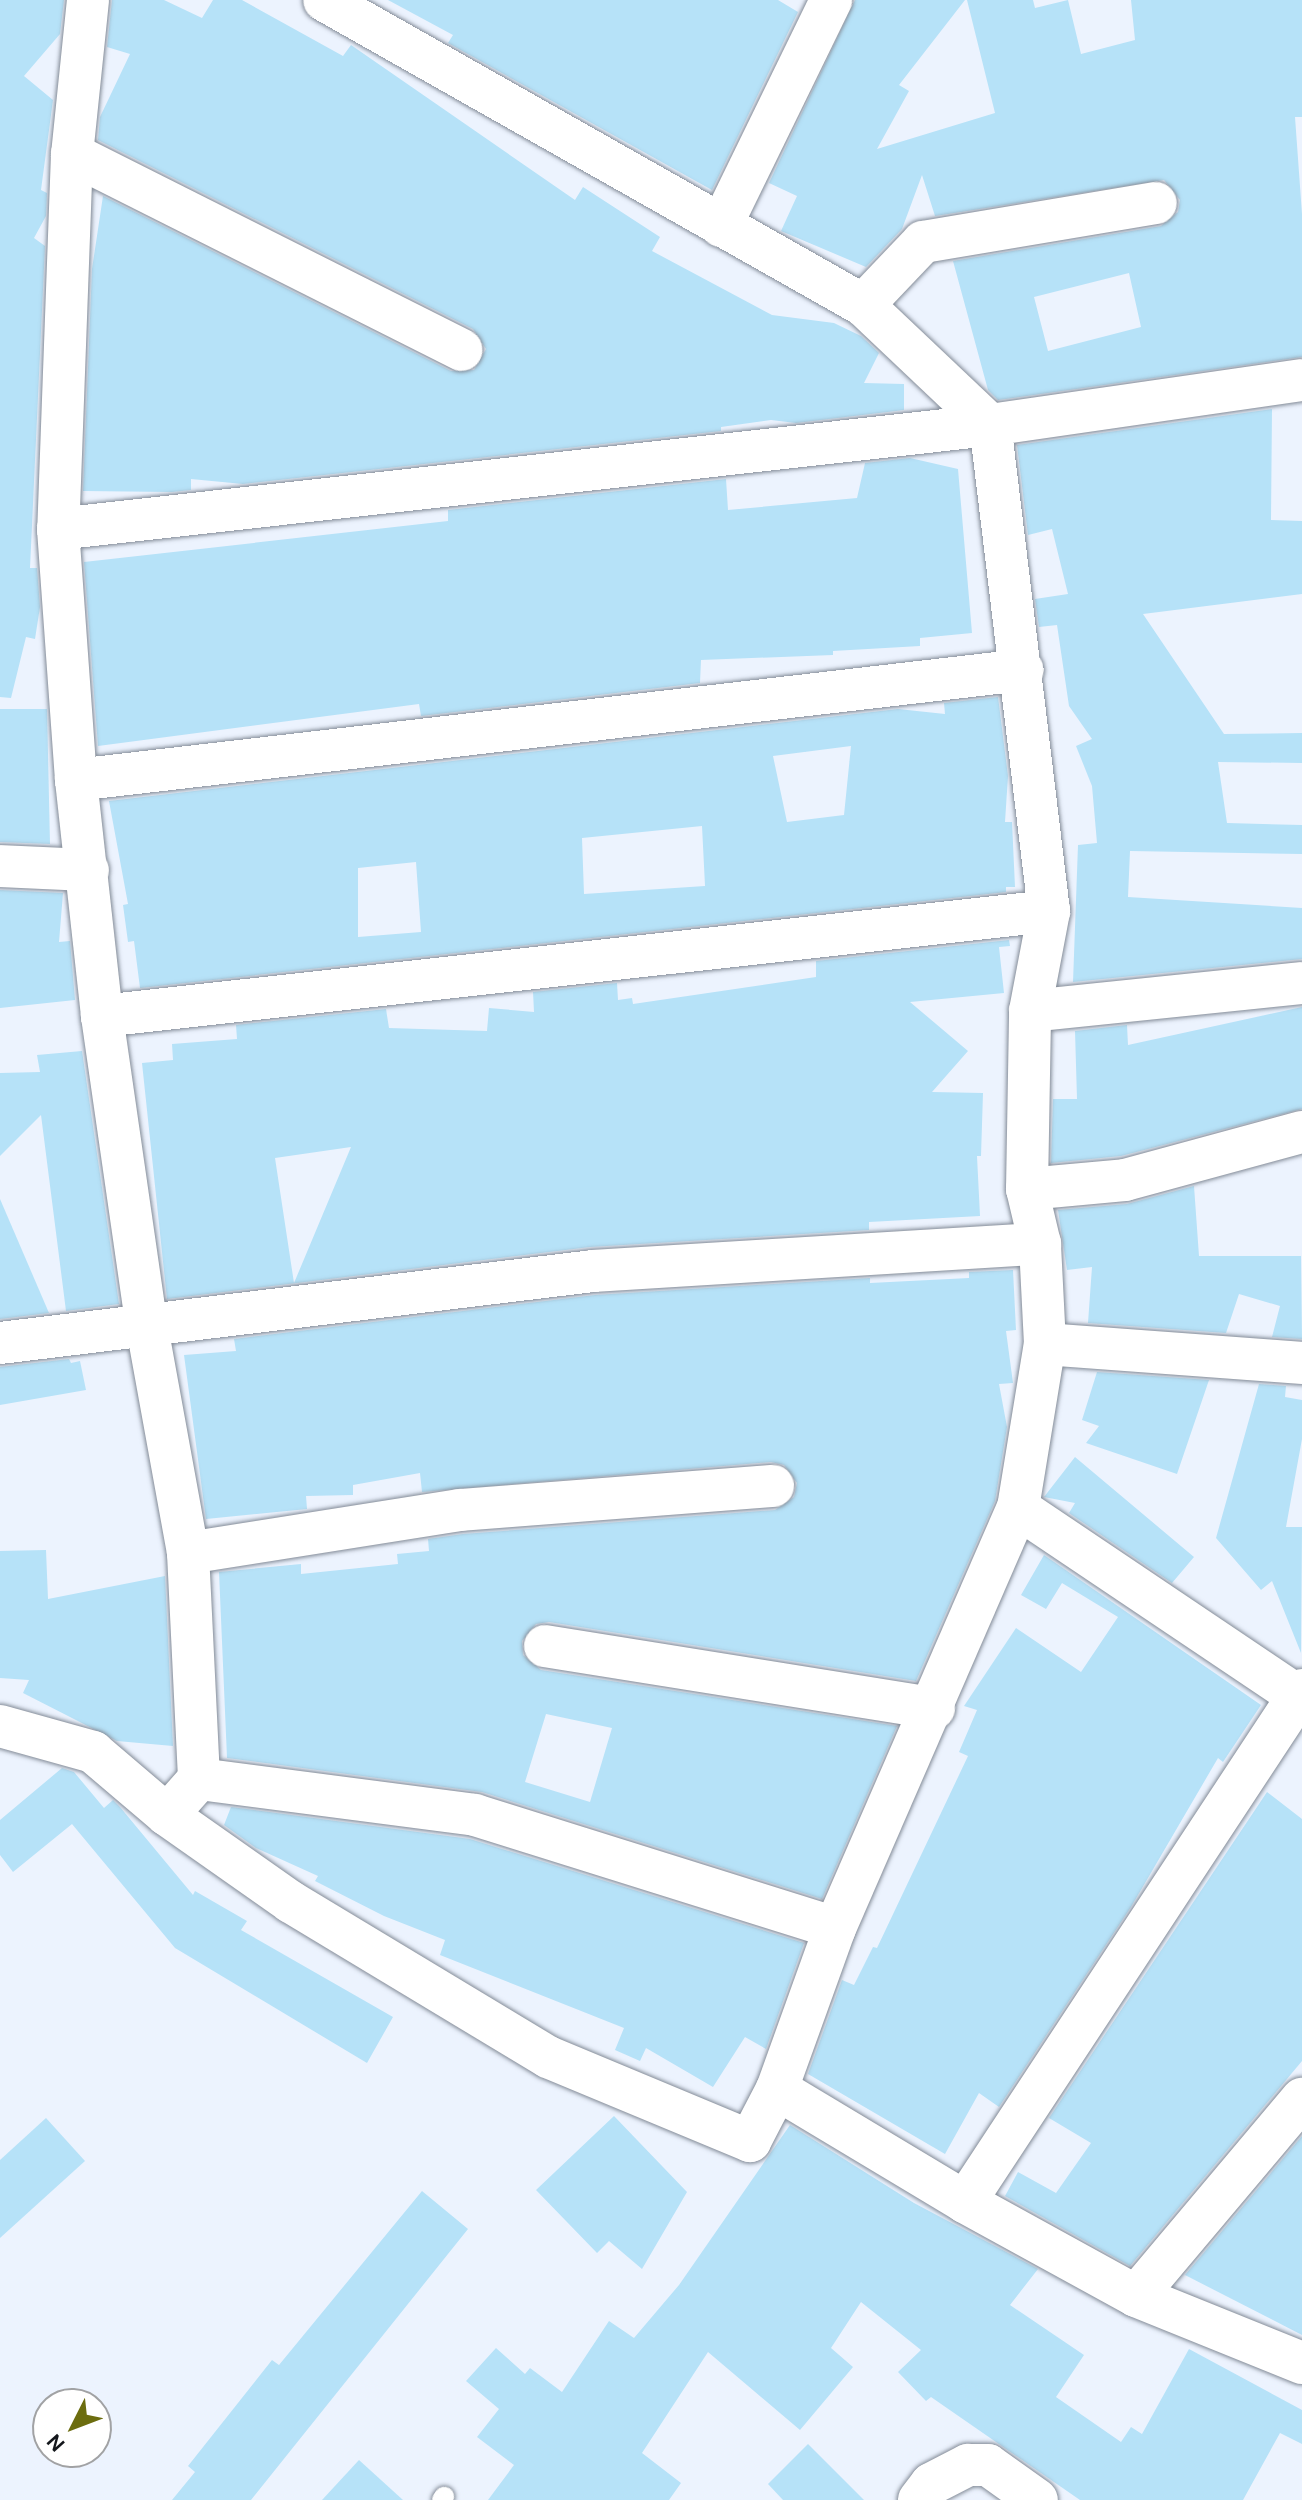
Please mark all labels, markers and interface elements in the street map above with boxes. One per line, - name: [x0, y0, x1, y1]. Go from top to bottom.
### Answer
- north arrow: [32, 2388, 112, 2468]
- text: N: [41, 2428, 71, 2457]

